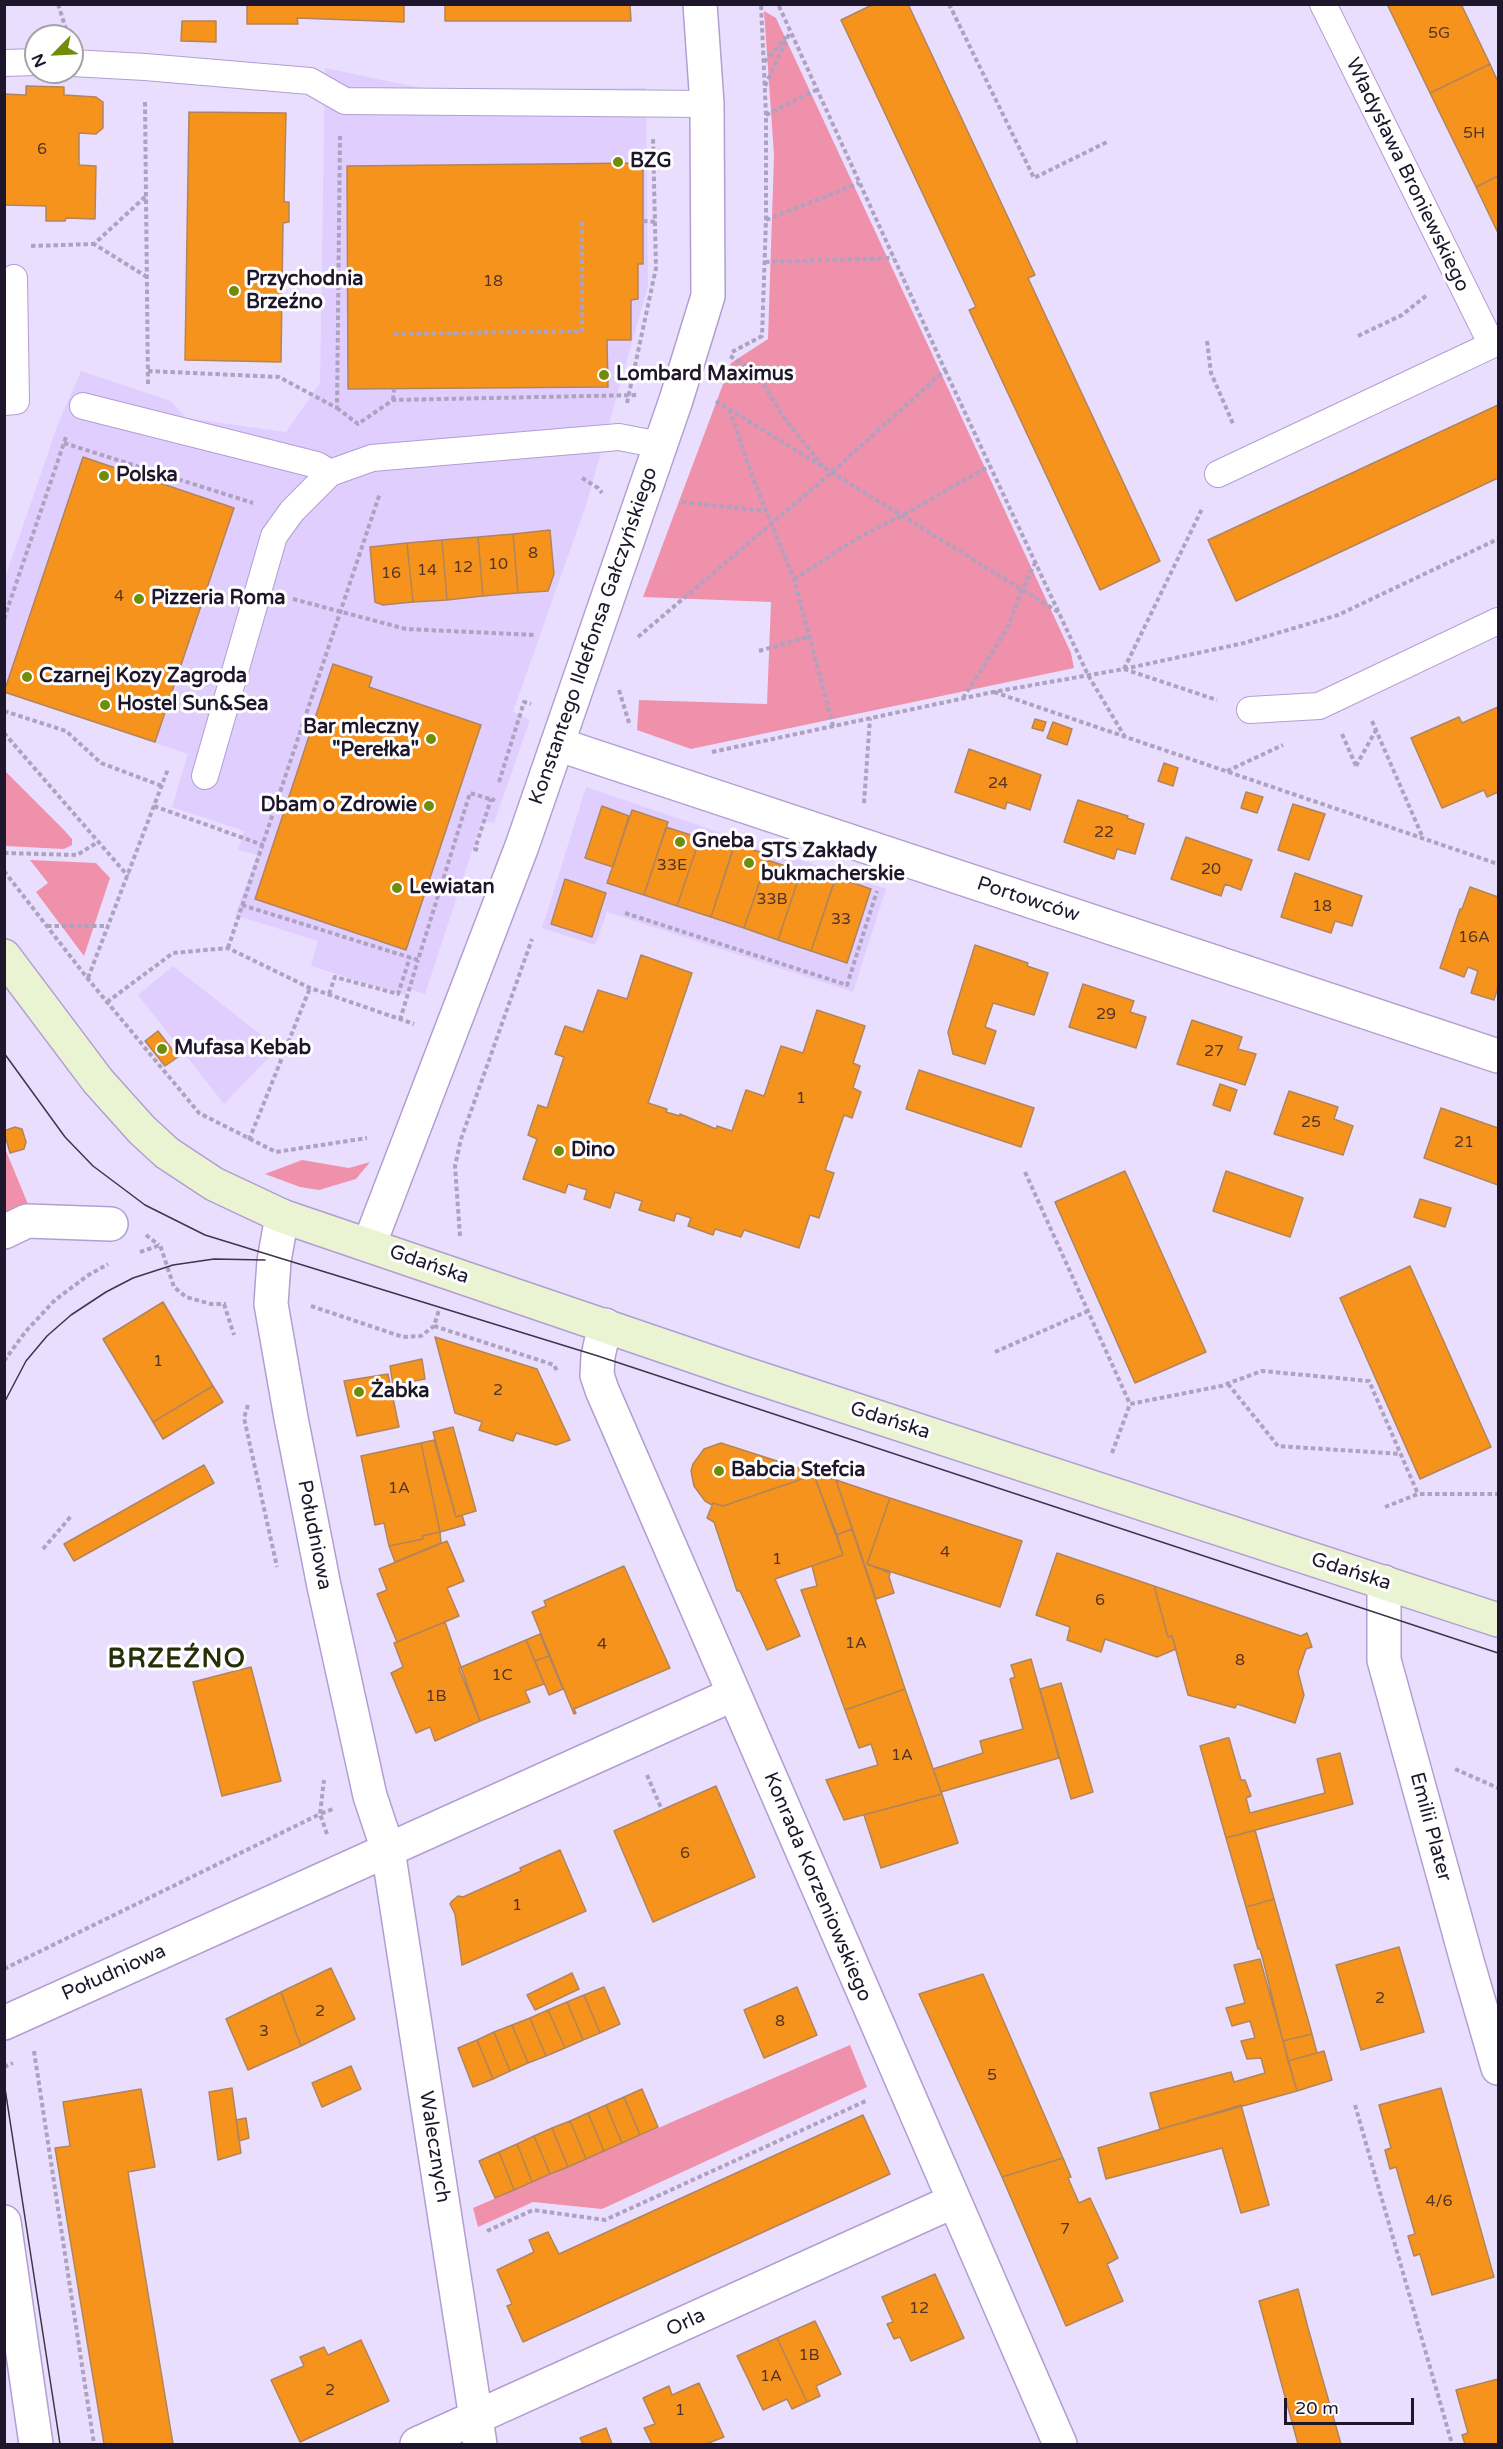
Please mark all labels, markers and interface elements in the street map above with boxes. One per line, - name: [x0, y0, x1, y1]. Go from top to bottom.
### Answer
- north arrow: [24, 24, 84, 84]
- house number: 5G: [1428, 24, 1450, 44]
- text: N: [28, 51, 51, 70]
- street label: Władysława Broniewskiego: [1340, 54, 1474, 296]
- house number: 5H: [1463, 124, 1485, 144]
- house number: 6: [37, 140, 47, 160]
- place label: BZG: [630, 150, 672, 174]
- marker: BZG: [611, 155, 625, 169]
- place label: Przychodnia Brzeźno: [246, 268, 364, 315]
- house number: 18: [483, 272, 503, 292]
- marker: Przychodnia Brzeźno: [227, 284, 241, 298]
- place label: Lombard Maximus: [616, 363, 793, 387]
- marker: Lombard Maximus: [597, 368, 611, 382]
- place label: Polska: [116, 464, 178, 488]
- street label: Konstantego Ildefonsa Gałczyńskiego: [525, 464, 663, 808]
- marker: Polska: [97, 469, 111, 483]
- house number: 8: [528, 544, 538, 564]
- house number: 10: [488, 555, 508, 575]
- house number: 12: [453, 558, 473, 578]
- house number: 14: [417, 561, 437, 581]
- house number: 16: [381, 564, 401, 584]
- house number: 4: [114, 587, 124, 607]
- place label: Pizzeria Roma: [151, 587, 286, 611]
- marker: Pizzeria Roma: [132, 592, 146, 606]
- place label: Czarnej Kozy Zagroda: [39, 665, 247, 689]
- marker: Czarnej Kozy Zagroda: [20, 670, 34, 684]
- place label: Hostel Sun&Sea: [117, 693, 268, 717]
- marker: Hostel Sun&Sea: [98, 698, 112, 712]
- place label: Bar mleczny "Perełka": [303, 716, 419, 763]
- marker: Bar mleczny "Perełka": [424, 732, 438, 746]
- house number: 24: [988, 774, 1008, 794]
- place label: Dbam o Zdrowie: [260, 794, 417, 818]
- marker: Dbam o Zdrowie: [422, 799, 436, 813]
- house number: 22: [1094, 823, 1114, 843]
- place label: Gneba: [692, 830, 754, 854]
- marker: Gneba: [673, 835, 687, 849]
- place label: STS Zakłady bukmacherskie: [761, 840, 905, 887]
- house number: 33E: [657, 856, 687, 876]
- marker: STS Zakłady bukmacherskie: [742, 856, 756, 870]
- house number: 20: [1201, 860, 1221, 880]
- street label: Portowców: [974, 872, 1082, 928]
- place label: Lewiatan: [409, 876, 495, 900]
- marker: Lewiatan: [390, 881, 404, 895]
- house number: 33B: [756, 890, 788, 910]
- house number: 18: [1312, 897, 1332, 917]
- house number: 33: [831, 910, 851, 930]
- house number: 16A: [1458, 928, 1490, 948]
- house number: 29: [1096, 1005, 1116, 1025]
- place label: Mufasa Kebab: [174, 1037, 311, 1061]
- marker: Mufasa Kebab: [155, 1042, 169, 1056]
- house number: 27: [1204, 1042, 1224, 1062]
- house number: 1: [796, 1089, 806, 1109]
- house number: 25: [1301, 1113, 1321, 1133]
- house number: 21: [1454, 1133, 1474, 1153]
- place label: Dino: [571, 1139, 615, 1163]
- marker: Dino: [552, 1144, 566, 1158]
- street label: Gdańska: [386, 1240, 472, 1290]
- house number: 1: [153, 1352, 163, 1372]
- place label: Żabka: [371, 1380, 430, 1404]
- house number: 2: [493, 1381, 503, 1401]
- marker: Żabka: [352, 1385, 366, 1399]
- street label: Gdańska: [847, 1397, 933, 1445]
- place label: Babcia Stefcia: [731, 1459, 865, 1483]
- marker: Babcia Stefcia: [712, 1464, 726, 1478]
- street label: Południowa: [292, 1478, 336, 1592]
- house number: 1A: [388, 1479, 410, 1499]
- house number: 4: [940, 1543, 950, 1563]
- street label: Gdańska: [1308, 1548, 1394, 1596]
- house number: 1: [772, 1550, 782, 1570]
- house number: 6: [1095, 1591, 1105, 1611]
- house number: 1A: [845, 1634, 867, 1654]
- house number: 4: [597, 1635, 607, 1655]
- district label: BRZEŹNO: [108, 1644, 246, 1676]
- house number: 8: [1235, 1651, 1245, 1671]
- house number: 1C: [491, 1666, 513, 1686]
- house number: 1B: [425, 1687, 447, 1707]
- house number: 1A: [891, 1746, 913, 1766]
- street label: Konrada Korzeniowskiego: [758, 1769, 876, 2005]
- street label: Emilii Plater: [1404, 1770, 1456, 1884]
- house number: 6: [680, 1844, 690, 1864]
- house number: 1: [512, 1896, 522, 1916]
- street label: Południowa: [58, 1939, 170, 2007]
- house number: 2: [1375, 1989, 1385, 2009]
- house number: 2: [315, 2002, 325, 2022]
- house number: 8: [775, 2012, 785, 2032]
- house number: 3: [259, 2022, 269, 2042]
- house number: 5: [987, 2066, 997, 2086]
- street label: Walecznych: [413, 2089, 455, 2205]
- house number: 4/6: [1425, 2192, 1453, 2212]
- house number: 7: [1060, 2220, 1070, 2240]
- house number: 12: [909, 2299, 929, 2319]
- street label: Orla: [663, 2304, 709, 2342]
- house number: 1B: [798, 2346, 820, 2366]
- house number: 1A: [760, 2367, 782, 2387]
- house number: 2: [325, 2381, 335, 2401]
- scale bar: [1287, 2386, 1418, 2424]
- text: 20 m: [1295, 2397, 1339, 2419]
- house number: 1: [675, 2401, 685, 2421]

